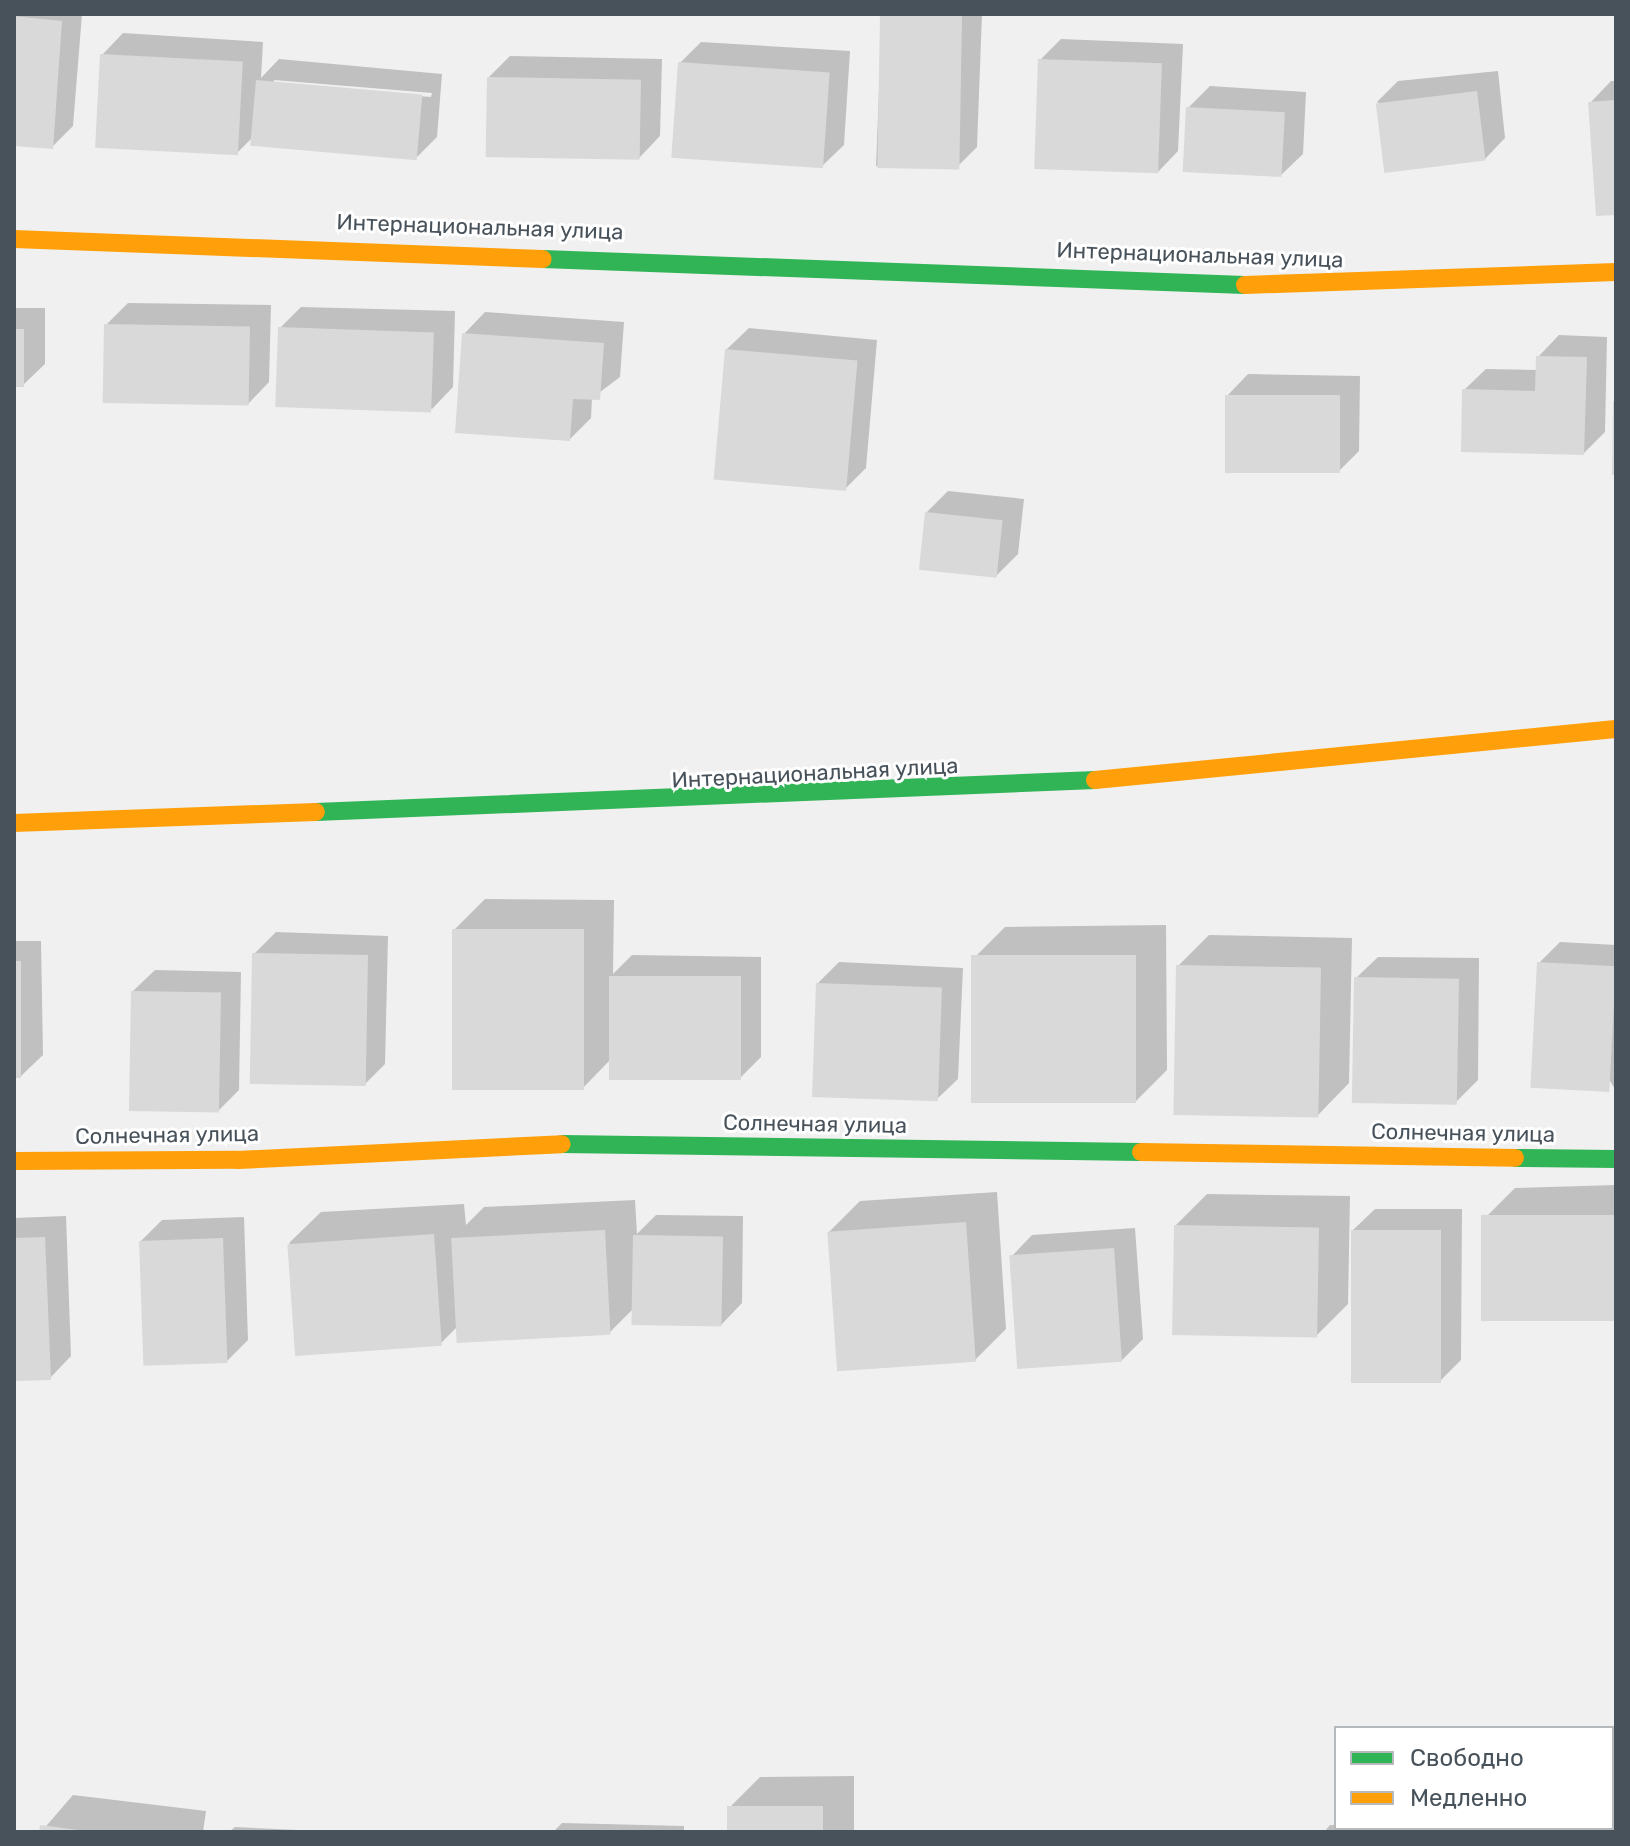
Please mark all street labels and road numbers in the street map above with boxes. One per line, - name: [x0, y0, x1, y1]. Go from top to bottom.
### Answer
- street label: Интернациональная улица: [336, 209, 624, 245]
- street label: Интернациональная улица: [1056, 237, 1344, 273]
- street label: Интернациональная улица: [671, 752, 959, 794]
- street label: Солнечная улица: [723, 1109, 907, 1139]
- street label: Солнечная улица: [1371, 1118, 1555, 1148]
- street label: Солнечная улица: [75, 1120, 259, 1150]

